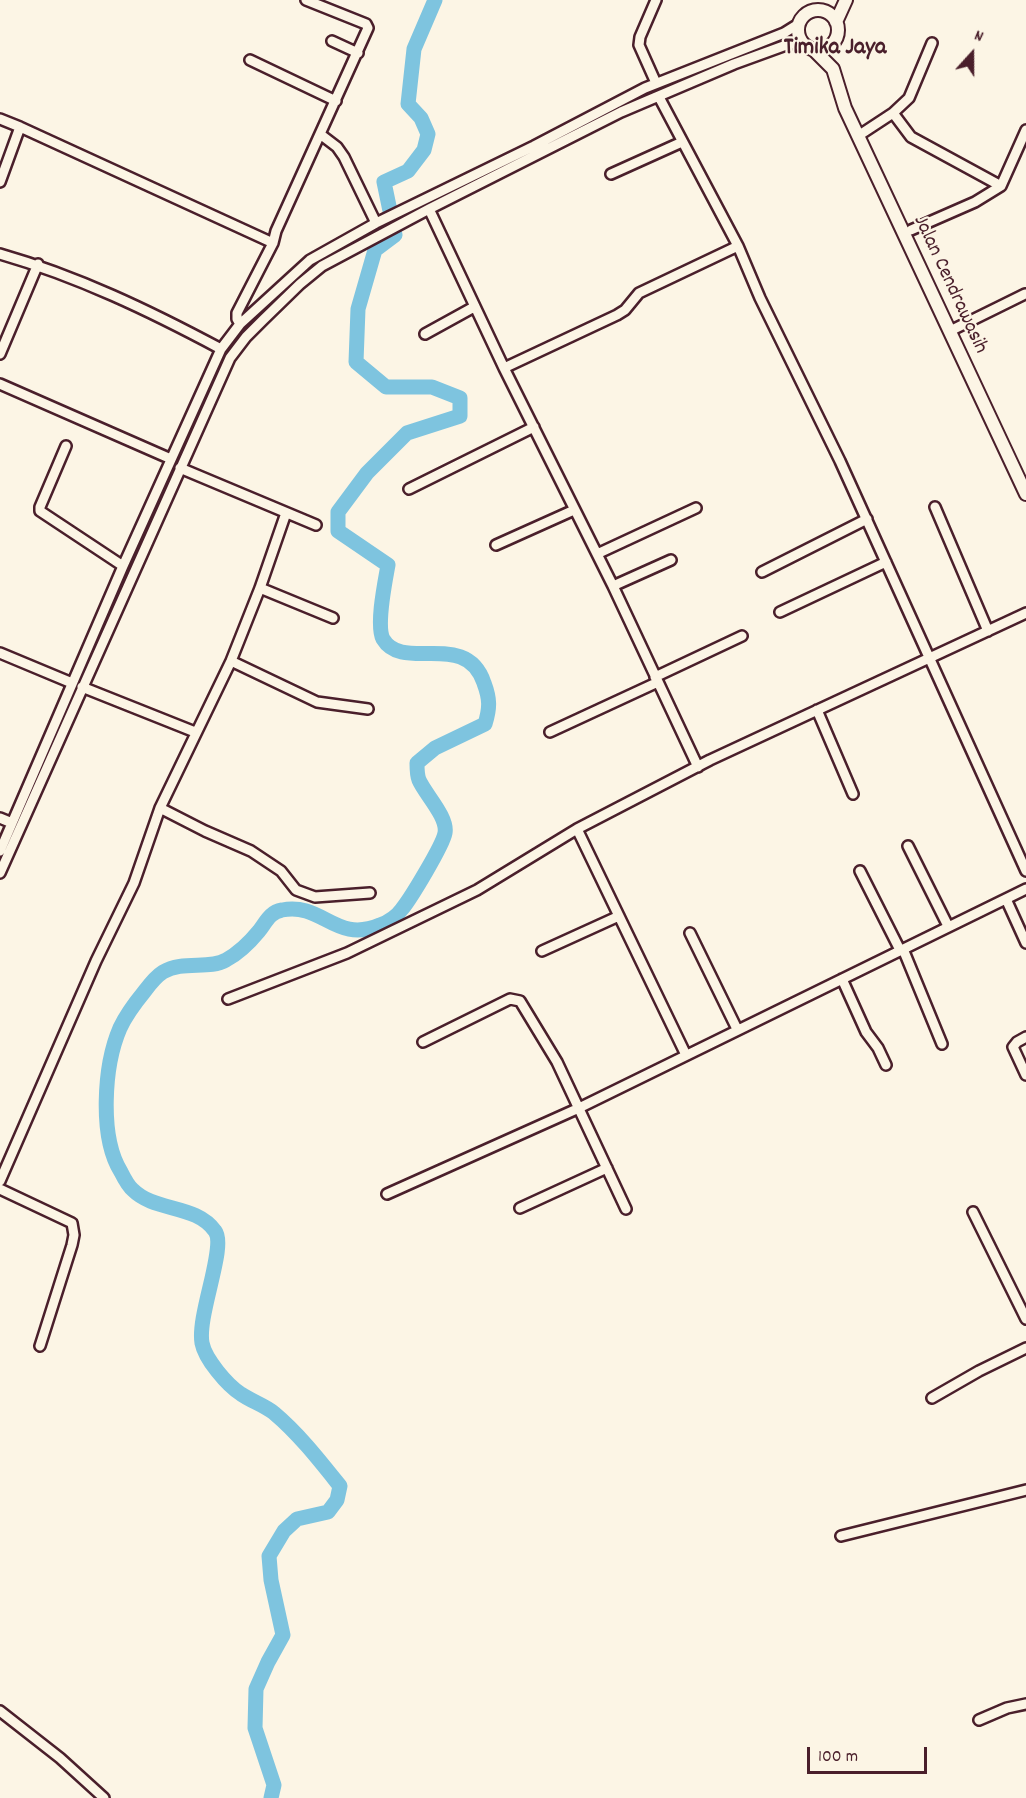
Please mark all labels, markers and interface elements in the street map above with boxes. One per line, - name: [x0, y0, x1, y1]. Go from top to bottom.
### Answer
- north arrow: [942, 24, 1002, 84]
- text: N: [971, 25, 986, 49]
- district label: Timika Jaya: [784, 36, 886, 64]
- street label: Jalan Cendrawasih: [906, 212, 992, 358]
- scale bar: [810, 1735, 930, 1773]
- text: 100 m: [818, 1745, 858, 1770]

